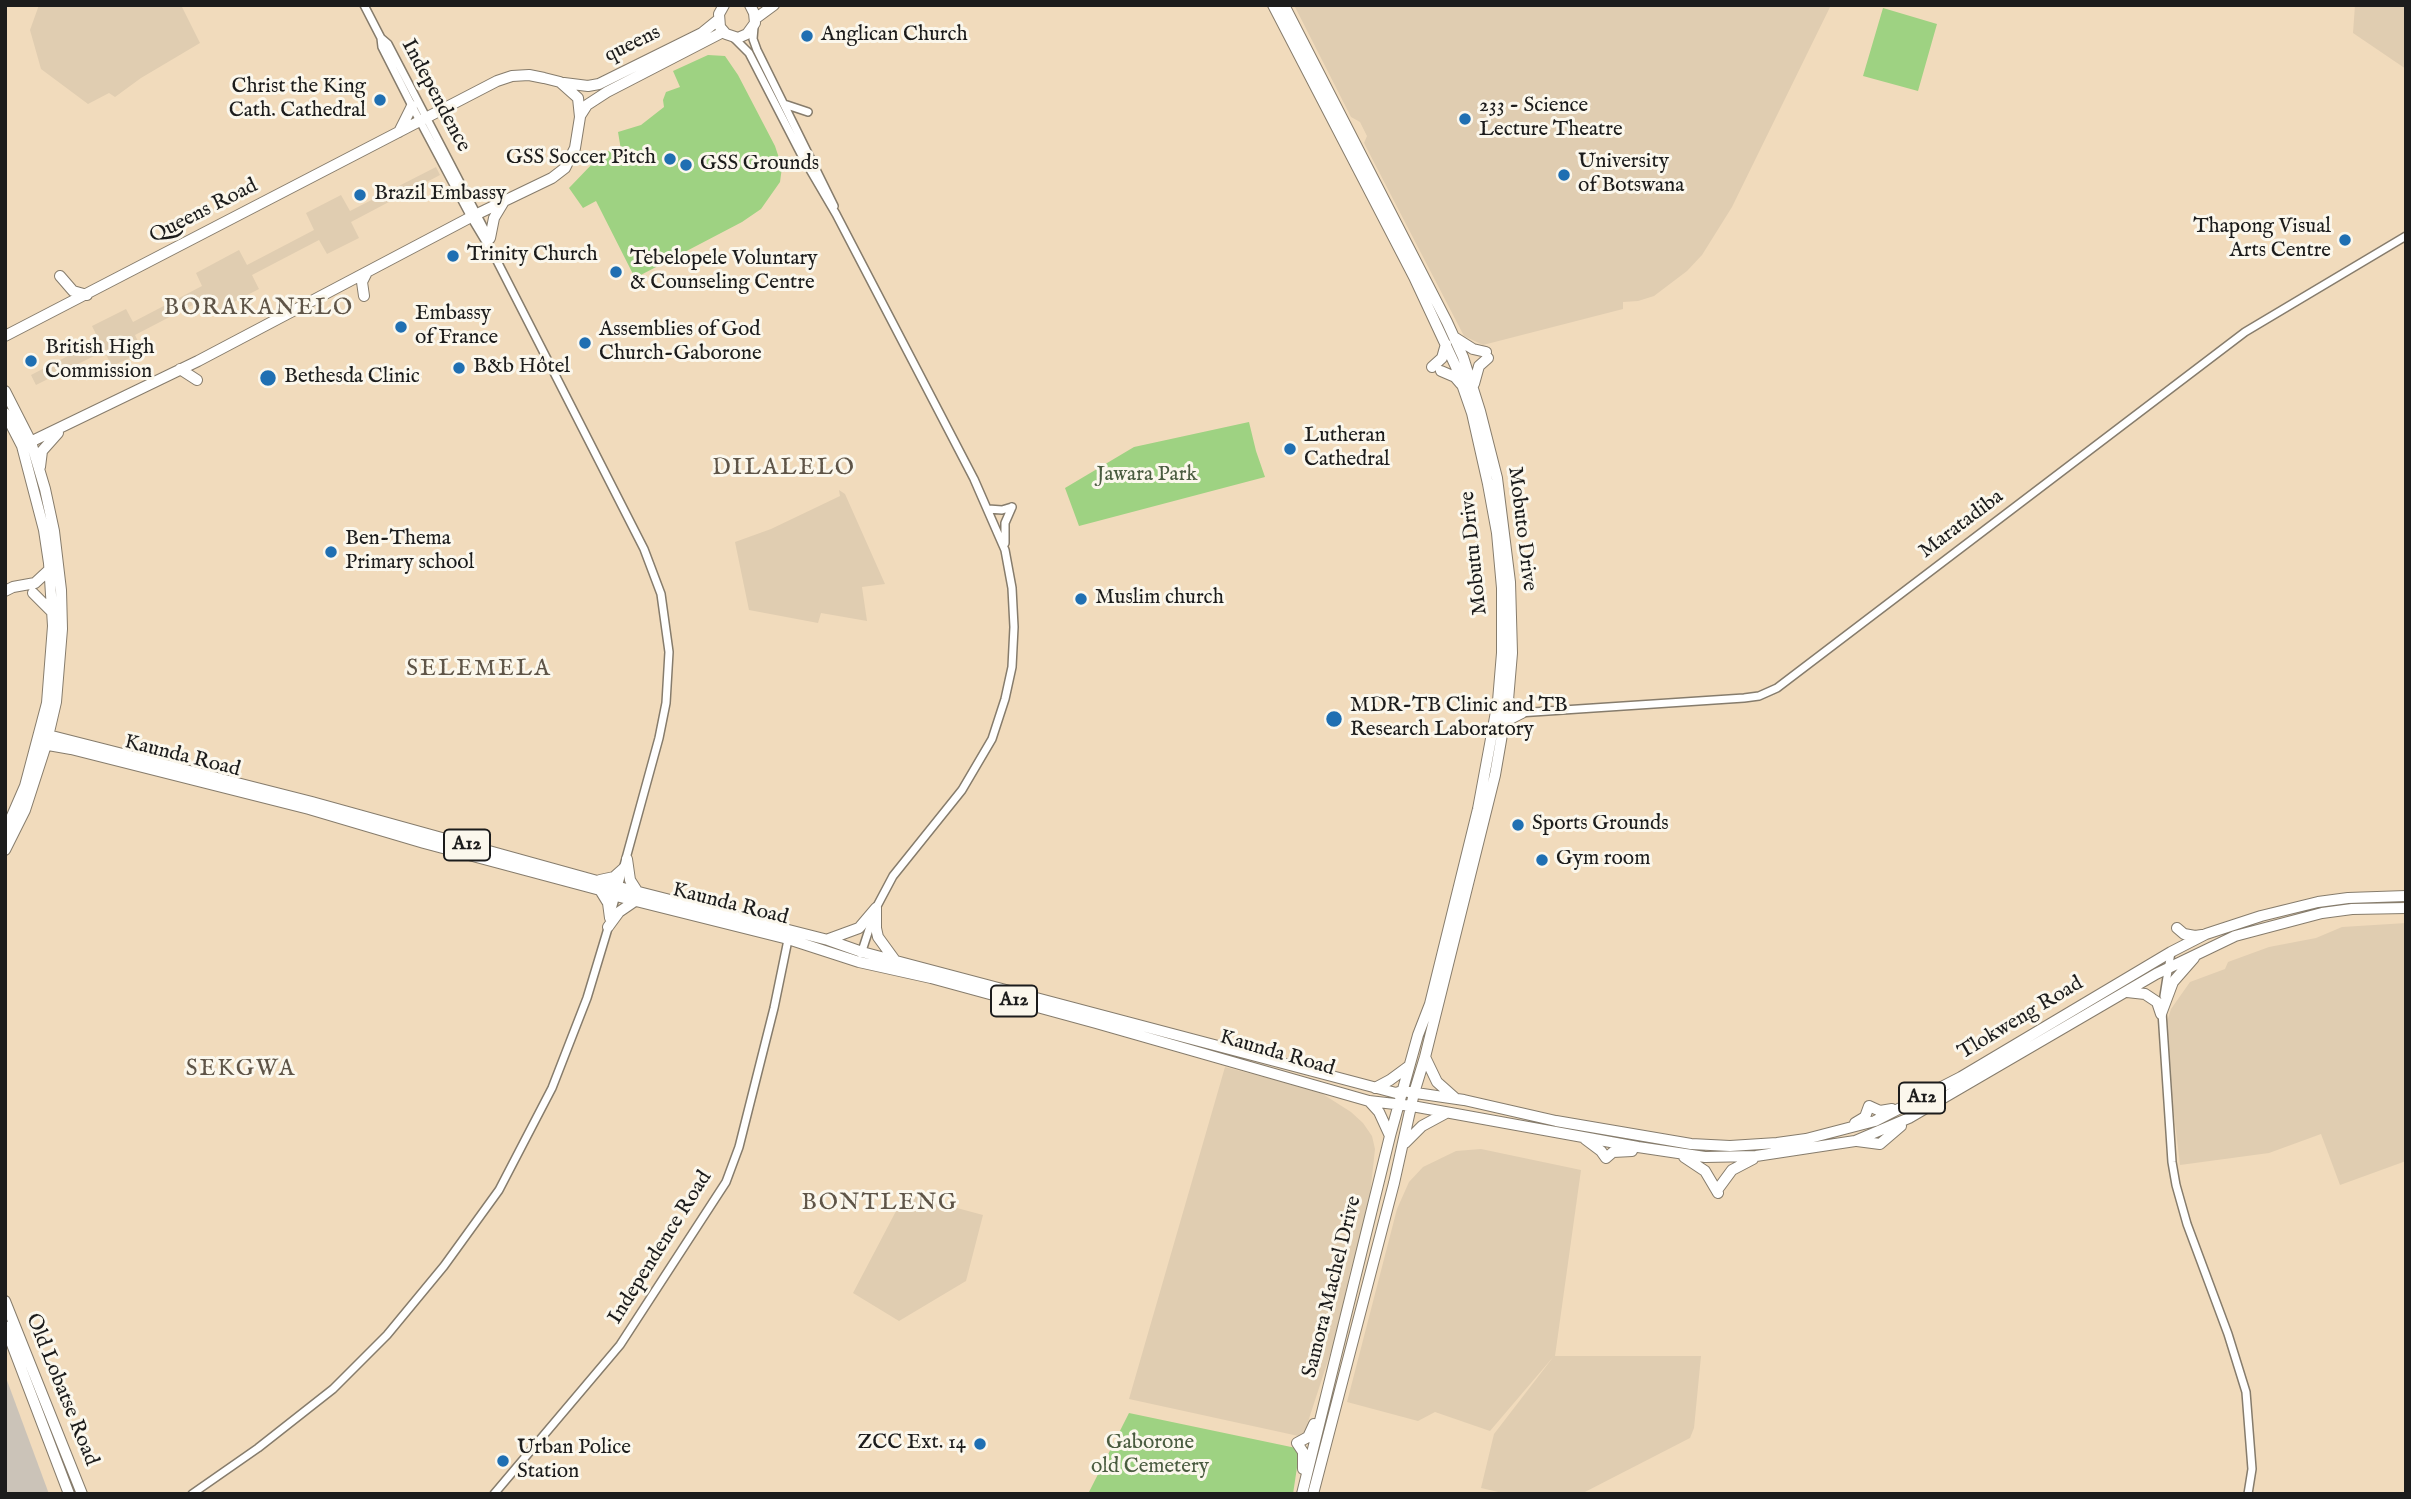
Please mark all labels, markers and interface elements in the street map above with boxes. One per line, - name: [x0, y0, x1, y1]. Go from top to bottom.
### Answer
- street label: queens: [601, 21, 665, 69]
- place label: Anglican Church: [821, 23, 968, 49]
- marker: Anglican Church: [799, 28, 815, 44]
- street label: Independence: [395, 35, 475, 157]
- place label: Christ the King Cath. Cathedral: [229, 75, 366, 125]
- marker: Christ the King Cath. Cathedral: [372, 92, 388, 108]
- place label: 233 - Science Lecture Theatre: [1479, 94, 1623, 144]
- marker: 233 - Science Lecture Theatre: [1457, 111, 1473, 127]
- place label: GSS Soccer Pitch: [506, 146, 656, 172]
- place label: University of Botswana: [1578, 150, 1684, 200]
- marker: GSS Soccer Pitch: [662, 151, 678, 167]
- place label: GSS Grounds: [700, 152, 819, 178]
- marker: GSS Grounds: [678, 157, 694, 173]
- marker: University of Botswana: [1556, 167, 1572, 183]
- street label: Queens Road: [146, 174, 262, 250]
- place label: Brazil Embassy: [374, 182, 506, 208]
- marker: Brazil Embassy: [352, 187, 368, 203]
- place label: Thapong Visual Arts Centre: [2193, 215, 2331, 265]
- marker: Thapong Visual Arts Centre: [2337, 232, 2353, 248]
- place label: Trinity Church: [467, 243, 598, 269]
- place label: Tebelopele Voluntary & Counseling Centre: [630, 247, 818, 297]
- marker: Trinity Church: [445, 248, 461, 264]
- marker: Tebelopele Voluntary & Counseling Centre: [608, 264, 624, 280]
- district label: BORAKANELO: [165, 295, 353, 323]
- place label: Embassy of France: [415, 302, 498, 352]
- place label: Assemblies of God Church-Gaborone: [599, 318, 762, 368]
- marker: Embassy of France: [393, 319, 409, 335]
- marker: Assemblies of God Church-Gaborone: [577, 335, 593, 351]
- place label: British High Commission: [45, 336, 154, 386]
- marker: British High Commission: [23, 353, 39, 369]
- place label: B&b Hôtel: [473, 355, 570, 381]
- marker: B&b Hôtel: [451, 360, 467, 376]
- place label: Bethesda Clinic: [284, 365, 420, 391]
- marker: Bethesda Clinic: [258, 368, 278, 388]
- place label: Lutheran Cathedral: [1304, 424, 1390, 474]
- marker: Lutheran Cathedral: [1282, 441, 1298, 457]
- district label: DILALELO: [713, 455, 855, 483]
- park label: Jawara Park: [1097, 463, 1197, 489]
- street label: Mobuto Drive: [1501, 466, 1541, 592]
- street label: Maratadiba: [1915, 485, 2009, 565]
- street label: Mobutu Drive: [1456, 490, 1494, 616]
- place label: Ben-Thema Primary school: [345, 527, 474, 577]
- marker: Ben-Thema Primary school: [323, 544, 339, 560]
- place label: Muslim church: [1095, 586, 1224, 612]
- marker: Muslim church: [1073, 591, 1089, 607]
- district label: SELEMELA: [407, 656, 551, 684]
- place label: MDR-TB Clinic and TB Research Laboratory: [1350, 694, 1568, 744]
- marker: MDR-TB Clinic and TB Research Laboratory: [1324, 709, 1344, 729]
- street label: Kaunda Road: [121, 730, 243, 784]
- place label: Sports Grounds: [1532, 812, 1669, 838]
- marker: Sports Grounds: [1510, 817, 1526, 833]
- road number: A12: [444, 830, 490, 860]
- place label: Gym room: [1556, 847, 1650, 873]
- marker: Gym room: [1534, 852, 1550, 868]
- street label: Kaunda Road: [669, 878, 791, 932]
- street label: Tlokweng Road: [1954, 972, 2088, 1066]
- road number: A12: [991, 986, 1037, 1016]
- street label: Kaunda Road: [1216, 1026, 1338, 1082]
- district label: SEKGWA: [187, 1056, 295, 1084]
- road number: A12: [1899, 1082, 1945, 1114]
- street label: Independence Road: [604, 1167, 718, 1329]
- district label: BONTLENG: [803, 1190, 957, 1218]
- street label: Samora Machel Drive: [1298, 1193, 1368, 1381]
- street label: Old Lobatse Road: [19, 1310, 103, 1470]
- place label: ZCC Ext. 14: [857, 1431, 966, 1457]
- park label: Gaborone old Cemetery: [1091, 1431, 1209, 1481]
- place label: Urban Police Station: [517, 1436, 631, 1486]
- marker: ZCC Ext. 14: [972, 1436, 988, 1452]
- marker: Urban Police Station: [495, 1453, 511, 1469]

